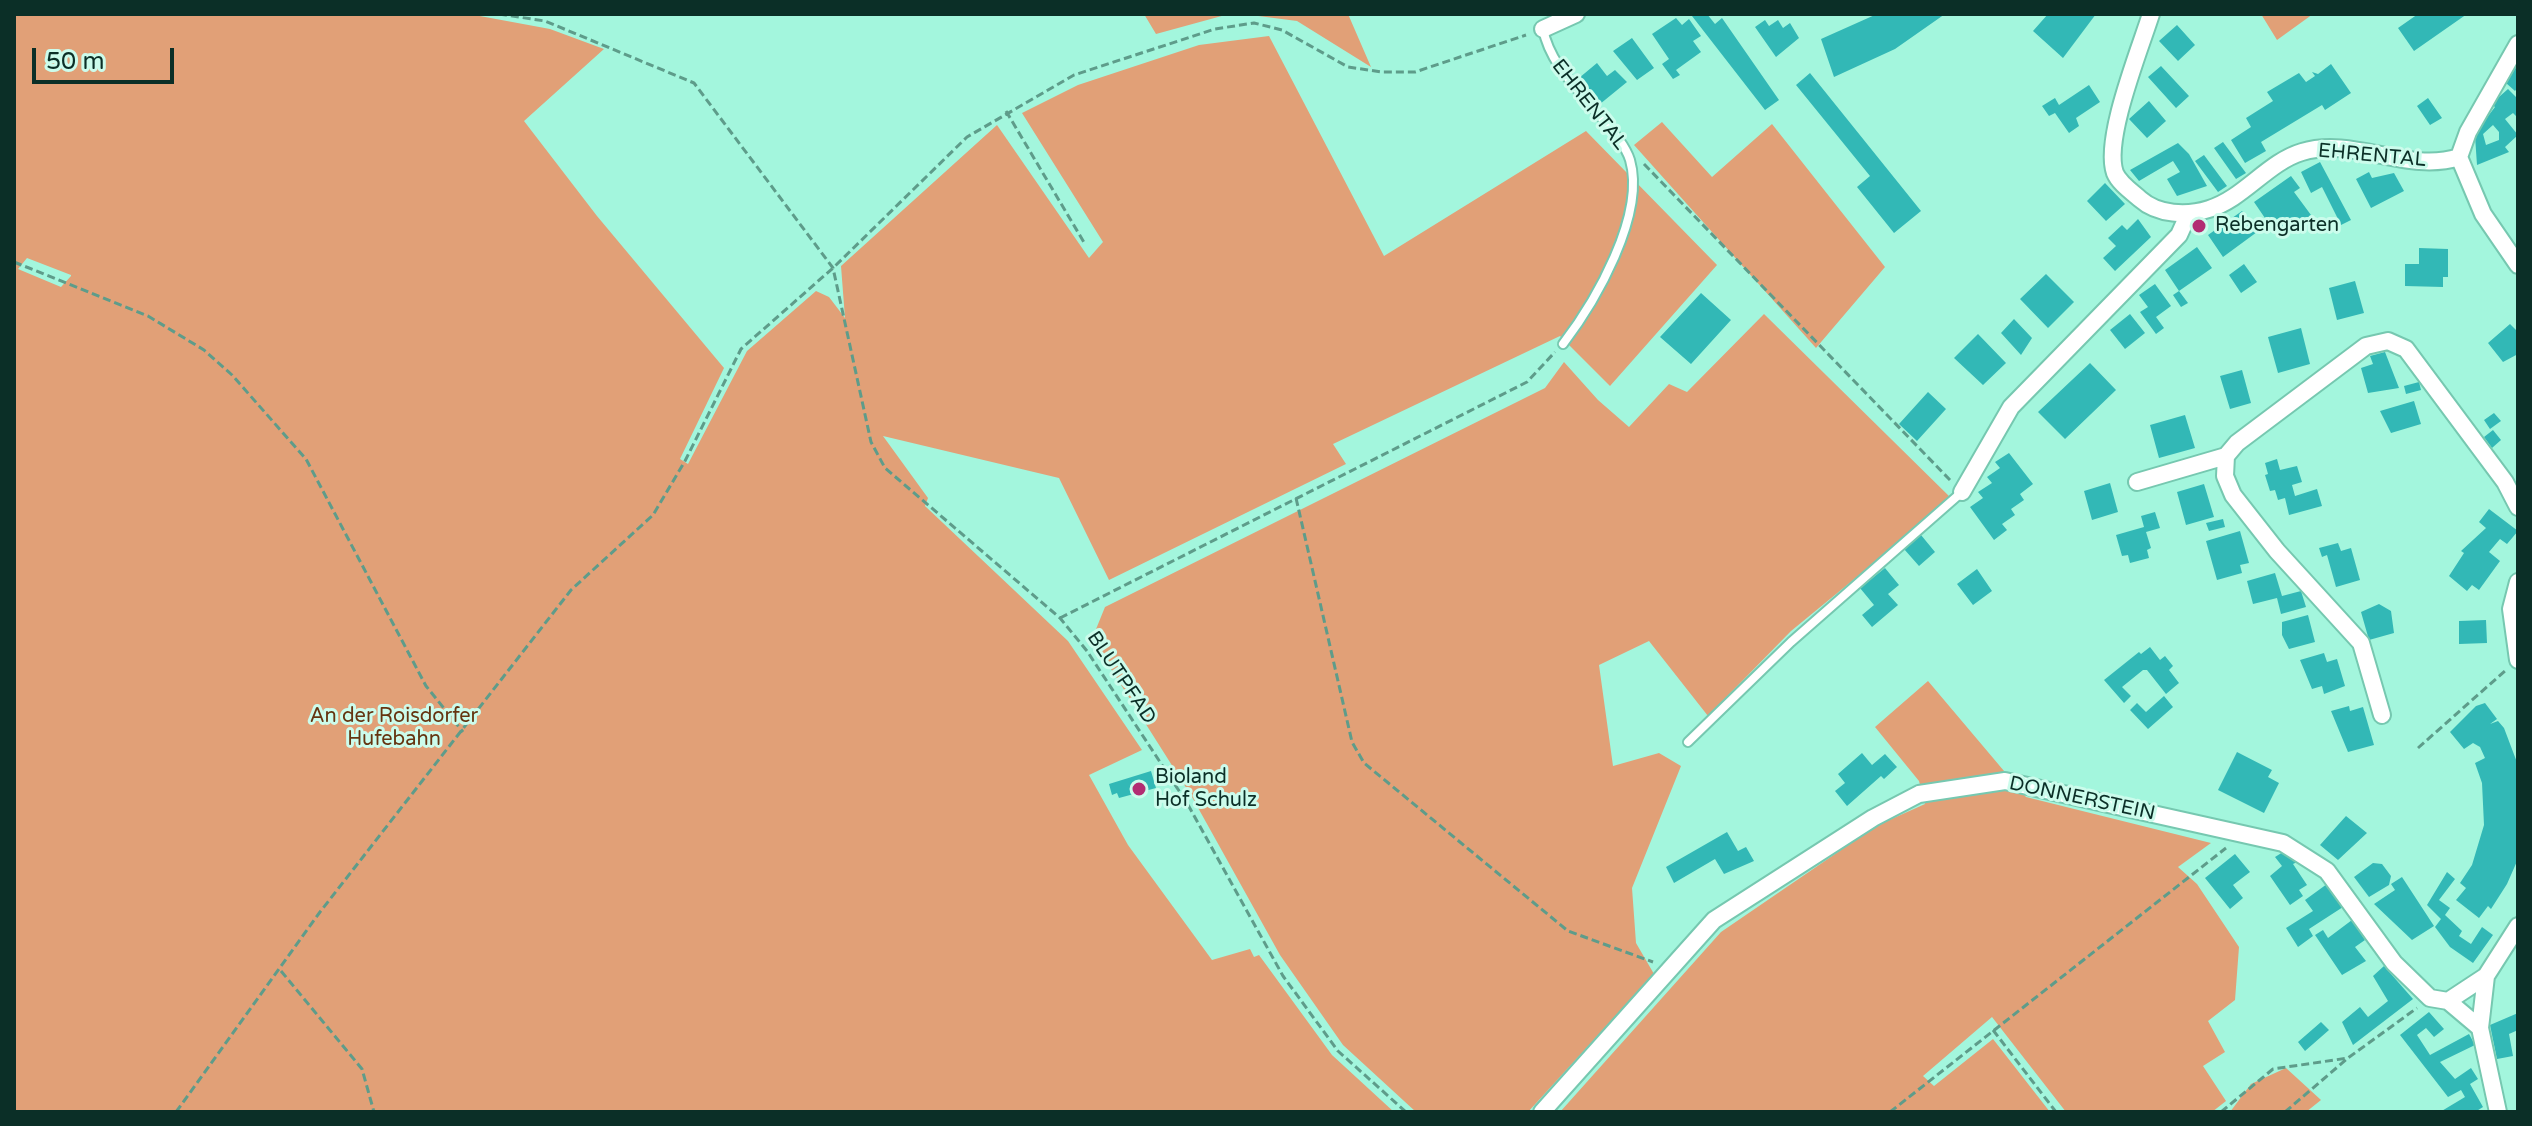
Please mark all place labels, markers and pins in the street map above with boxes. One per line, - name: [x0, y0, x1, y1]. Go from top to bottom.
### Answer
- place label: Rebengarten: [2215, 214, 2339, 238]
- marker: Rebengarten: [2190, 217, 2208, 235]
- place label: Bioland Hof Schulz: [1155, 766, 1257, 813]
- marker: Bioland Hof Schulz: [1130, 780, 1148, 798]

